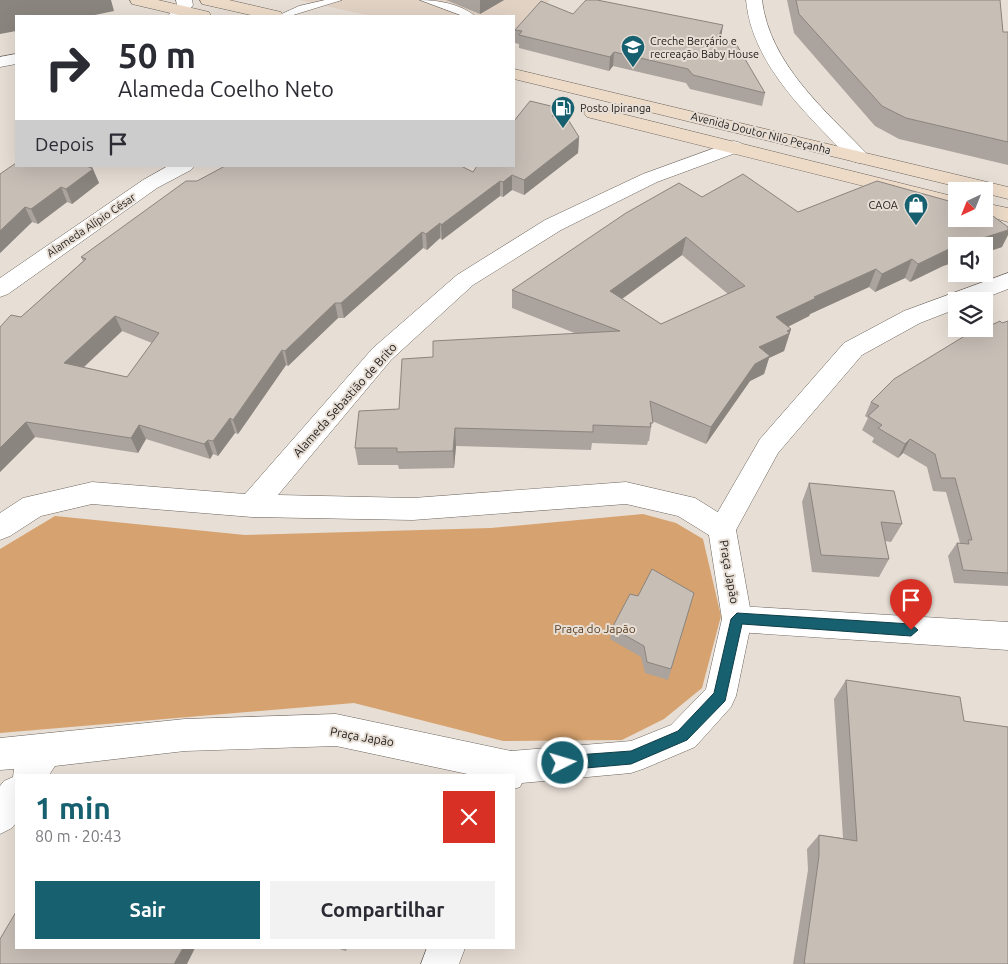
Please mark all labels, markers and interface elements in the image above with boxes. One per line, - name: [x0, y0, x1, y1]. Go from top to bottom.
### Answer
- school or university icon: Creche Berçário e recreação Baby House: [620, 34, 646, 68]
- icon: right: [35, 35, 100, 100]
- text: 50 m: [118, 35, 196, 75]
- place label: Creche Berçário e recreação Baby House: [650, 35, 759, 60]
- text: Alameda Coelho Neto: [118, 76, 334, 101]
- fuel station icon: Posto Ipiranga: [550, 95, 576, 129]
- place label: Posto Ipiranga: [580, 102, 651, 114]
- street label: Avenida Doutor Nilo Peçanha: [690, 110, 832, 156]
- icon: arrive: [104, 130, 132, 158]
- text: Depois: [35, 133, 94, 155]
- north arrow: [948, 182, 992, 228]
- map controls: [948, 182, 993, 337]
- street label: Alameda Alípio César: [45, 190, 138, 259]
- shop icon: CAOA: [903, 192, 929, 226]
- place label: CAOA: [868, 199, 899, 211]
- button: sound: [948, 237, 993, 282]
- button: layers: [948, 292, 993, 337]
- street label: Alameda Sebastião de Brito: [290, 340, 399, 459]
- street label: Praça Japão: [717, 539, 742, 605]
- pin: [890, 579, 932, 630]
- icon: arrive: [897, 586, 925, 614]
- park label: Praça do Japão: [554, 622, 636, 635]
- street label: Praça Japão: [329, 724, 395, 749]
- position arrow: [536, 736, 588, 788]
- text: 1 min: [35, 791, 111, 825]
- button: close: [443, 791, 495, 843]
- text: 80 m · 20:43: [35, 827, 122, 845]
- button: Sair: [35, 881, 260, 939]
- button: Compartilhar: [270, 881, 495, 939]

